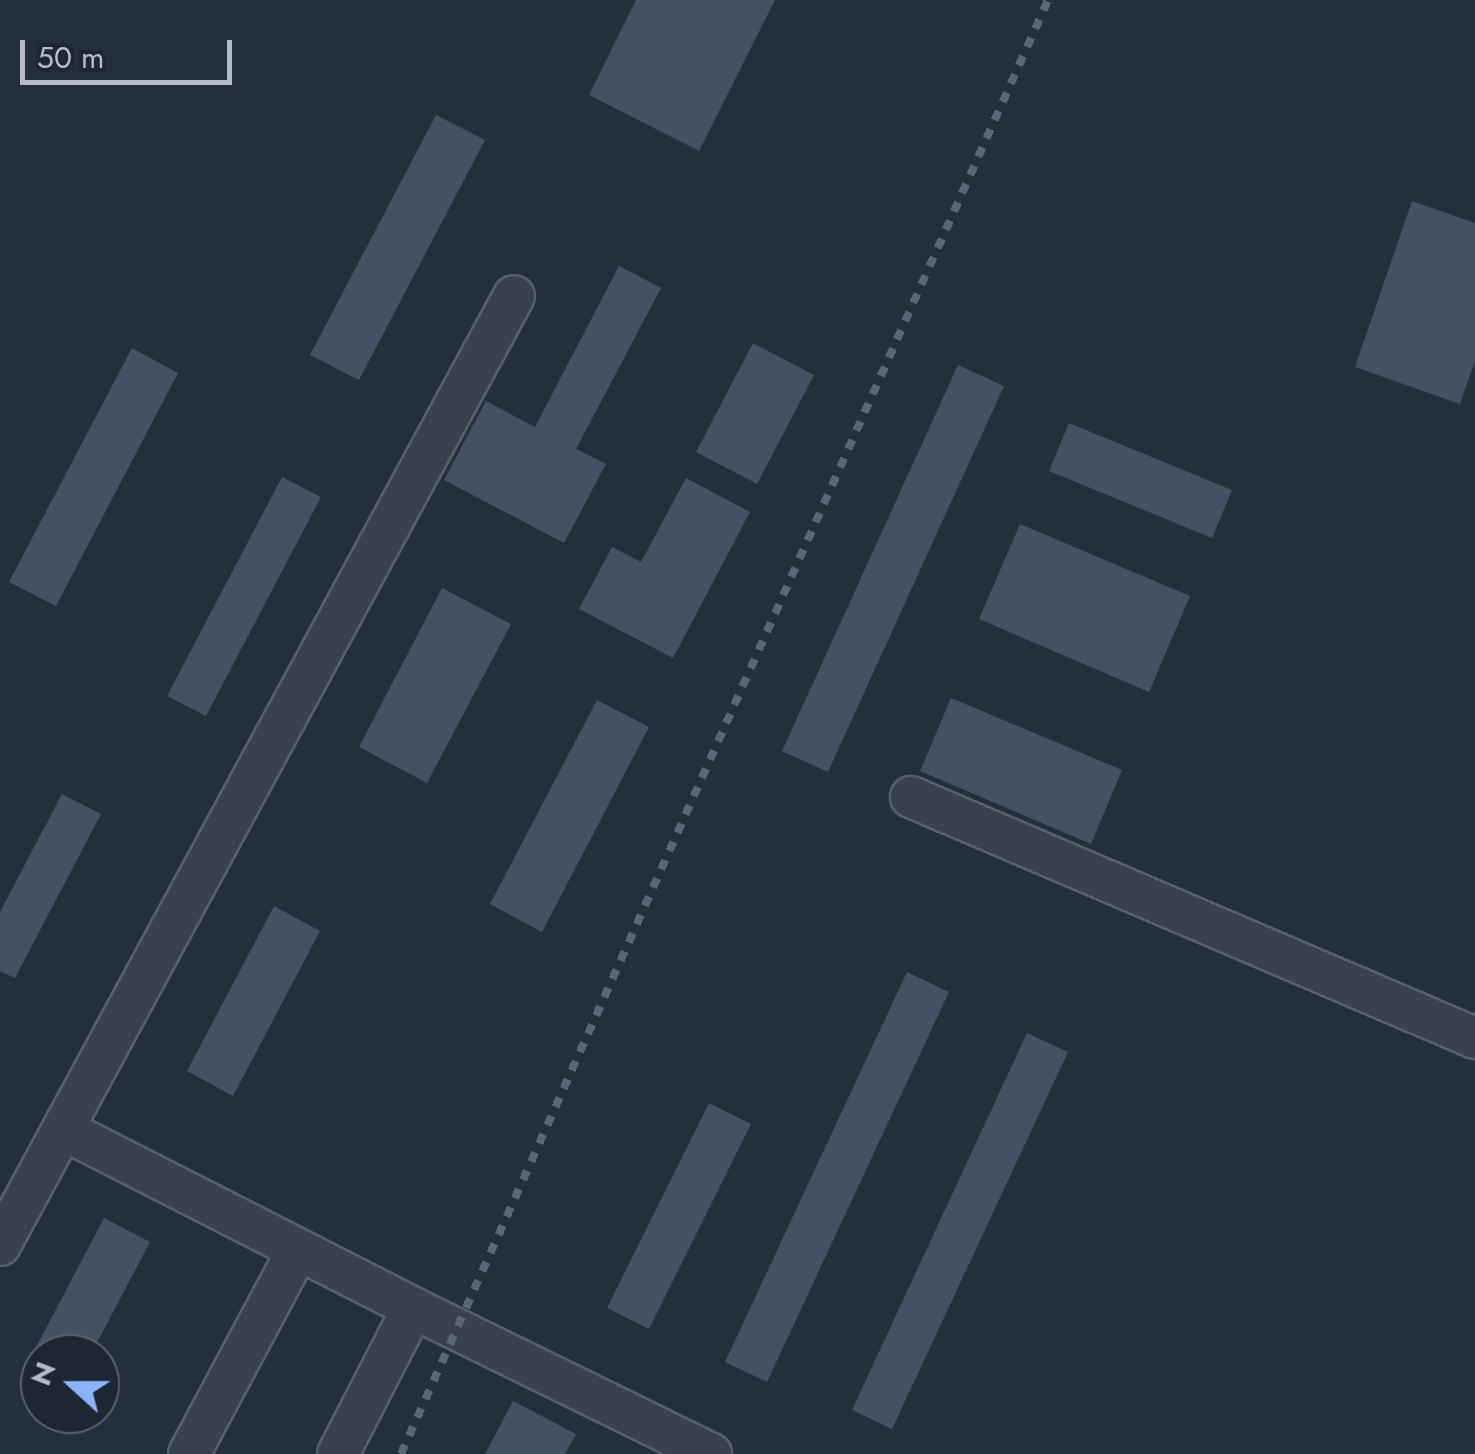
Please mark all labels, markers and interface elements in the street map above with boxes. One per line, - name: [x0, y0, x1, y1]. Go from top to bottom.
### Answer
- scale bar: [25, 20, 238, 82]
- text: 50 m: [37, 36, 104, 79]
- north arrow: [20, 1334, 120, 1434]
- text: N: [20, 1356, 67, 1392]

